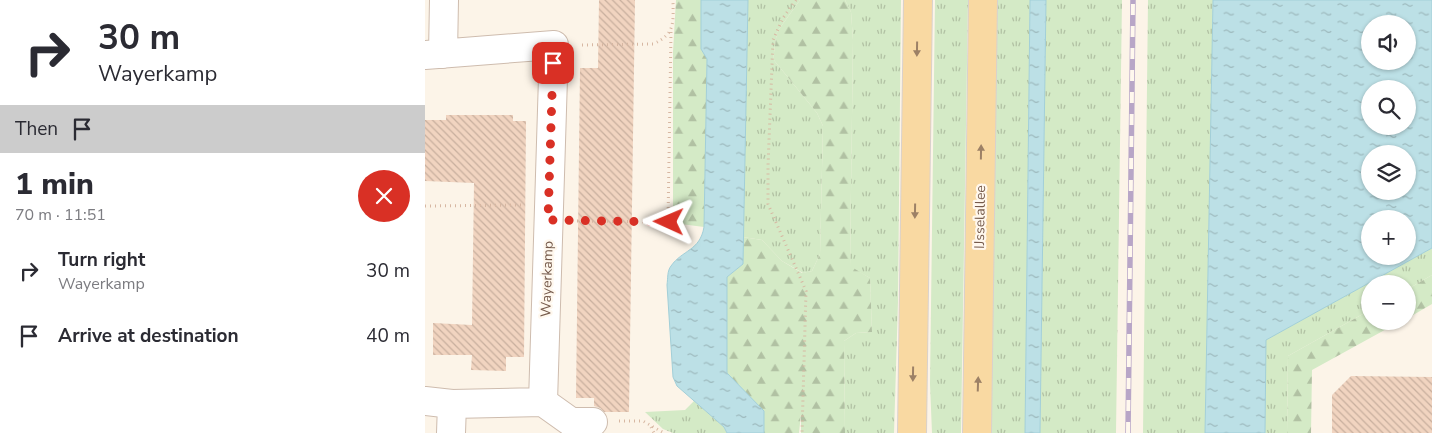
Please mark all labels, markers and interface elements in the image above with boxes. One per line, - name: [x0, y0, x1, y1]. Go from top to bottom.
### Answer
- text: 30 m: [98, 14, 180, 61]
- map controls: [1361, 15, 1416, 330]
- button: sound: [1361, 15, 1416, 70]
- icon: right: [15, 20, 80, 85]
- one-way arrow: [913, 41, 921, 57]
- pin: [532, 42, 574, 84]
- icon: arrive: [539, 49, 567, 77]
- text: Wayerkamp: [98, 59, 217, 89]
- button: search: [1361, 80, 1416, 135]
- icon: arrive: [68, 115, 96, 143]
- text: Then: [15, 116, 58, 142]
- one-way arrow: [977, 144, 985, 160]
- button: layers: [1361, 145, 1416, 200]
- text: 1 min: [15, 164, 94, 205]
- button: close: [358, 170, 410, 222]
- street label: IJsselallee: [970, 185, 990, 249]
- position arrow: [642, 195, 694, 247]
- one-way arrow: [911, 203, 919, 219]
- text: 70 m · 11:51: [15, 204, 106, 226]
- button: +: [1361, 210, 1416, 265]
- street label: Wayerkamp: [536, 241, 558, 317]
- text: Turn right: [58, 247, 145, 273]
- icon: right: [15, 257, 43, 285]
- text: 30 m: [366, 258, 410, 284]
- text: Wayerkamp: [58, 273, 145, 295]
- button: −: [1361, 275, 1416, 330]
- icon: arrive: [15, 322, 43, 350]
- text: Arrive at destination: [58, 323, 239, 349]
- text: 40 m: [366, 323, 410, 349]
- one-way arrow: [909, 366, 917, 382]
- one-way arrow: [975, 376, 983, 392]

